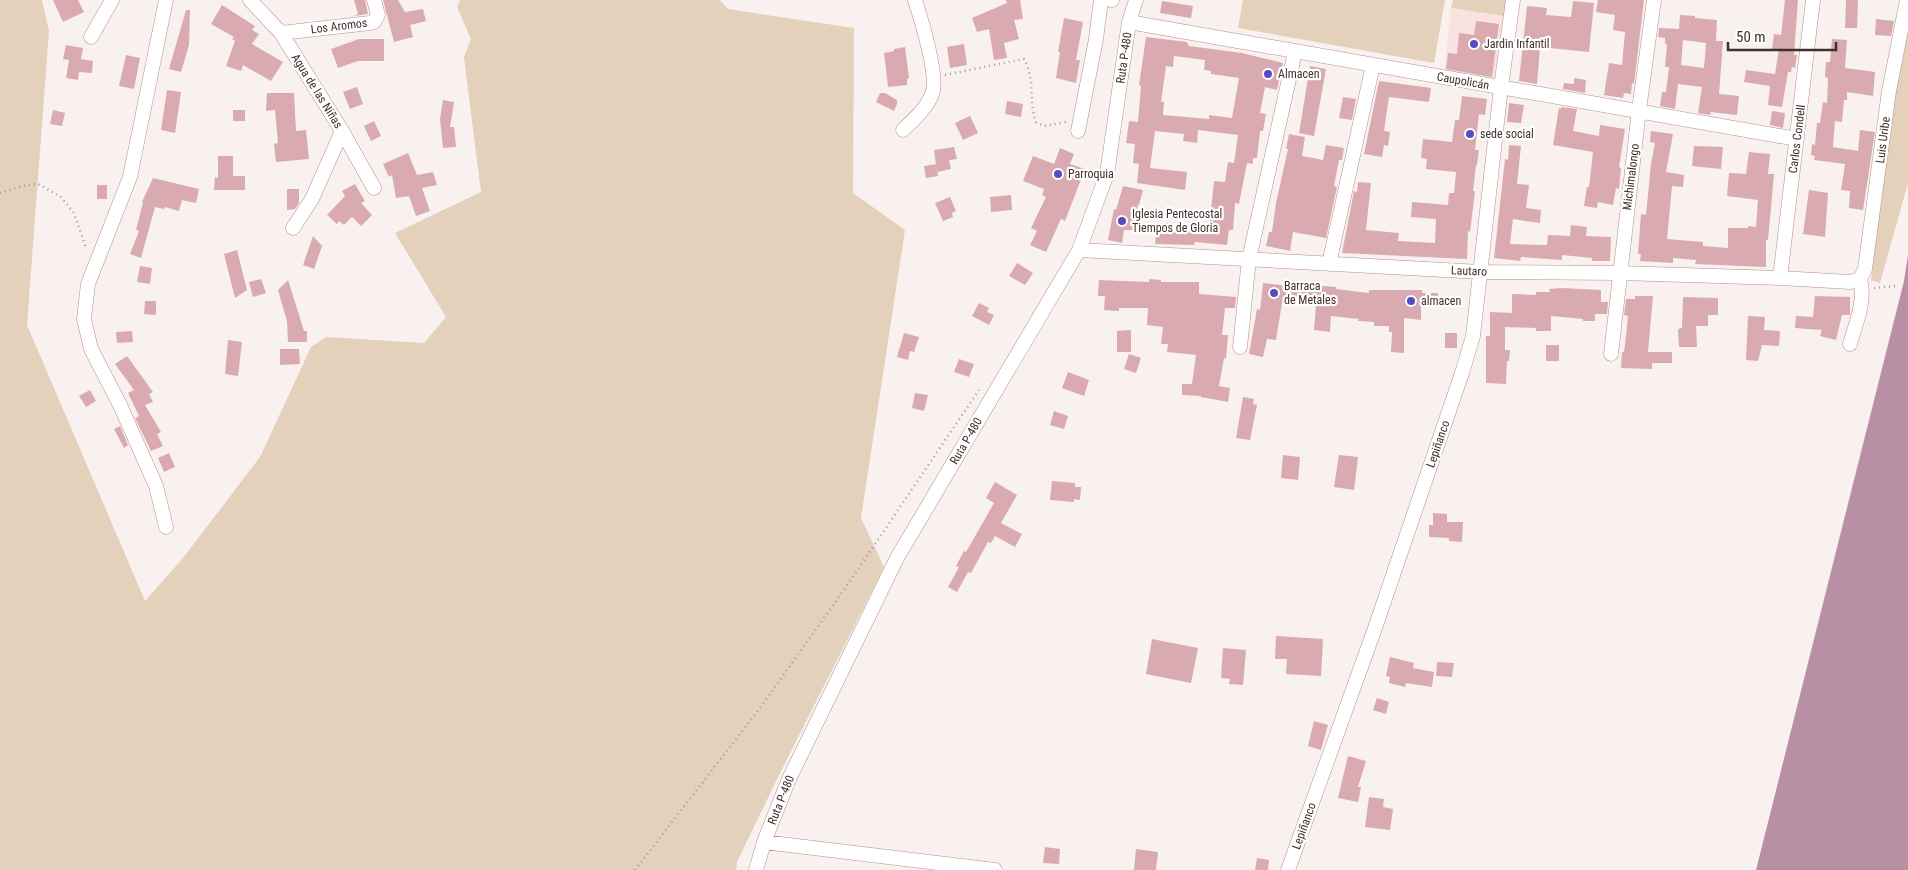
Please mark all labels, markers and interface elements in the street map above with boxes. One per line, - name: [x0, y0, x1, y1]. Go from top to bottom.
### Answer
- street label: Los Aromos: [310, 16, 368, 36]
- scale bar: [1728, 20, 1836, 52]
- text: 50 m: [1736, 28, 1766, 46]
- street label: Ruta P-480: [1113, 31, 1135, 85]
- place label: Jardin Infantil: [1484, 37, 1550, 51]
- marker: Jardin Infantil: [1468, 38, 1480, 50]
- street label: Agua de las Niñas: [288, 51, 346, 131]
- place label: Almacen: [1278, 67, 1320, 81]
- marker: Almacen: [1262, 68, 1274, 80]
- street label: Caupolicán: [1436, 70, 1490, 93]
- street label: Carlos Condell: [1786, 104, 1808, 174]
- street label: Luis Uribe: [1873, 115, 1893, 164]
- place label: sede social: [1480, 127, 1534, 141]
- marker: sede social: [1464, 128, 1476, 140]
- street label: Michimalongo: [1620, 143, 1642, 211]
- place label: Parroquia: [1068, 167, 1114, 181]
- marker: Parroquia: [1052, 168, 1064, 180]
- place label: Iglesia Pentecostal Tiempos de Gloria: [1132, 207, 1222, 235]
- marker: Iglesia Pentecostal Tiempos de Gloria: [1116, 215, 1128, 227]
- street label: Lautaro: [1451, 263, 1487, 279]
- place label: Barraca de Metales: [1284, 279, 1336, 307]
- marker: Barraca de Metales: [1268, 287, 1280, 299]
- place label: almacen: [1421, 294, 1461, 308]
- marker: almacen: [1405, 295, 1417, 307]
- street label: Ruta P-480: [947, 415, 985, 467]
- street label: Lepiñanco: [1423, 419, 1453, 469]
- street label: Ruta P-480: [765, 773, 797, 827]
- street label: Lepiñanco: [1289, 801, 1319, 851]

